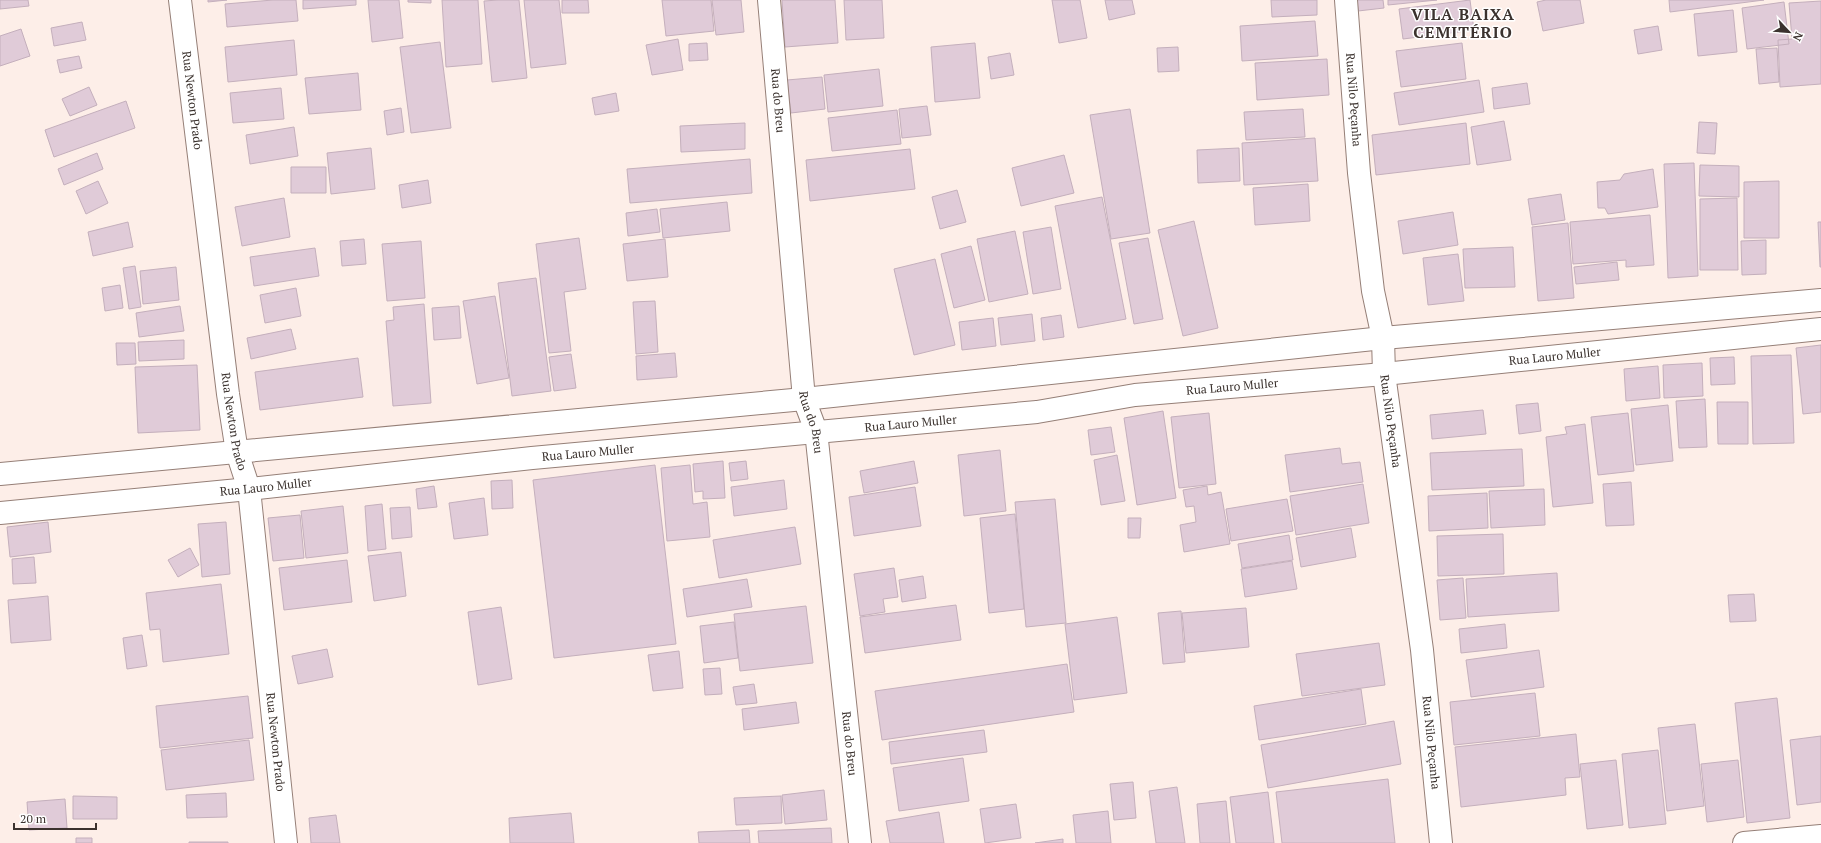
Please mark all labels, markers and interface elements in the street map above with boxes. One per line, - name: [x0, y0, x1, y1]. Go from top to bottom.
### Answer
- district label: VILA BAIXA CEMITÉRIO: [1411, 3, 1515, 43]
- north arrow: [1769, 12, 1809, 52]
- text: N: [1790, 30, 1806, 44]
- street label: Rua Newton Prado: [179, 50, 206, 151]
- street label: Rua Nilo Peçanha: [1343, 52, 1365, 147]
- street label: Rua do Breu: [768, 68, 789, 134]
- street label: Rua Lauro Muller: [1508, 344, 1602, 368]
- street label: Rua Newton Prado: [218, 372, 251, 473]
- street label: Rua Nilo Peçanha: [1377, 374, 1405, 469]
- street label: Rua Lauro Muller: [1186, 375, 1279, 398]
- street label: Rua do Breu: [796, 390, 826, 454]
- street label: Rua Lauro Muller: [864, 411, 958, 435]
- street label: Rua Lauro Muller: [541, 441, 635, 464]
- street label: Rua Lauro Muller: [219, 474, 313, 499]
- street label: Rua Newton Prado: [263, 692, 289, 793]
- street label: Rua Nilo Peçanha: [1420, 695, 1444, 790]
- street label: Rua do Breu: [839, 710, 861, 777]
- scale bar: [14, 805, 96, 831]
- text: 20 m: [20, 811, 47, 826]

